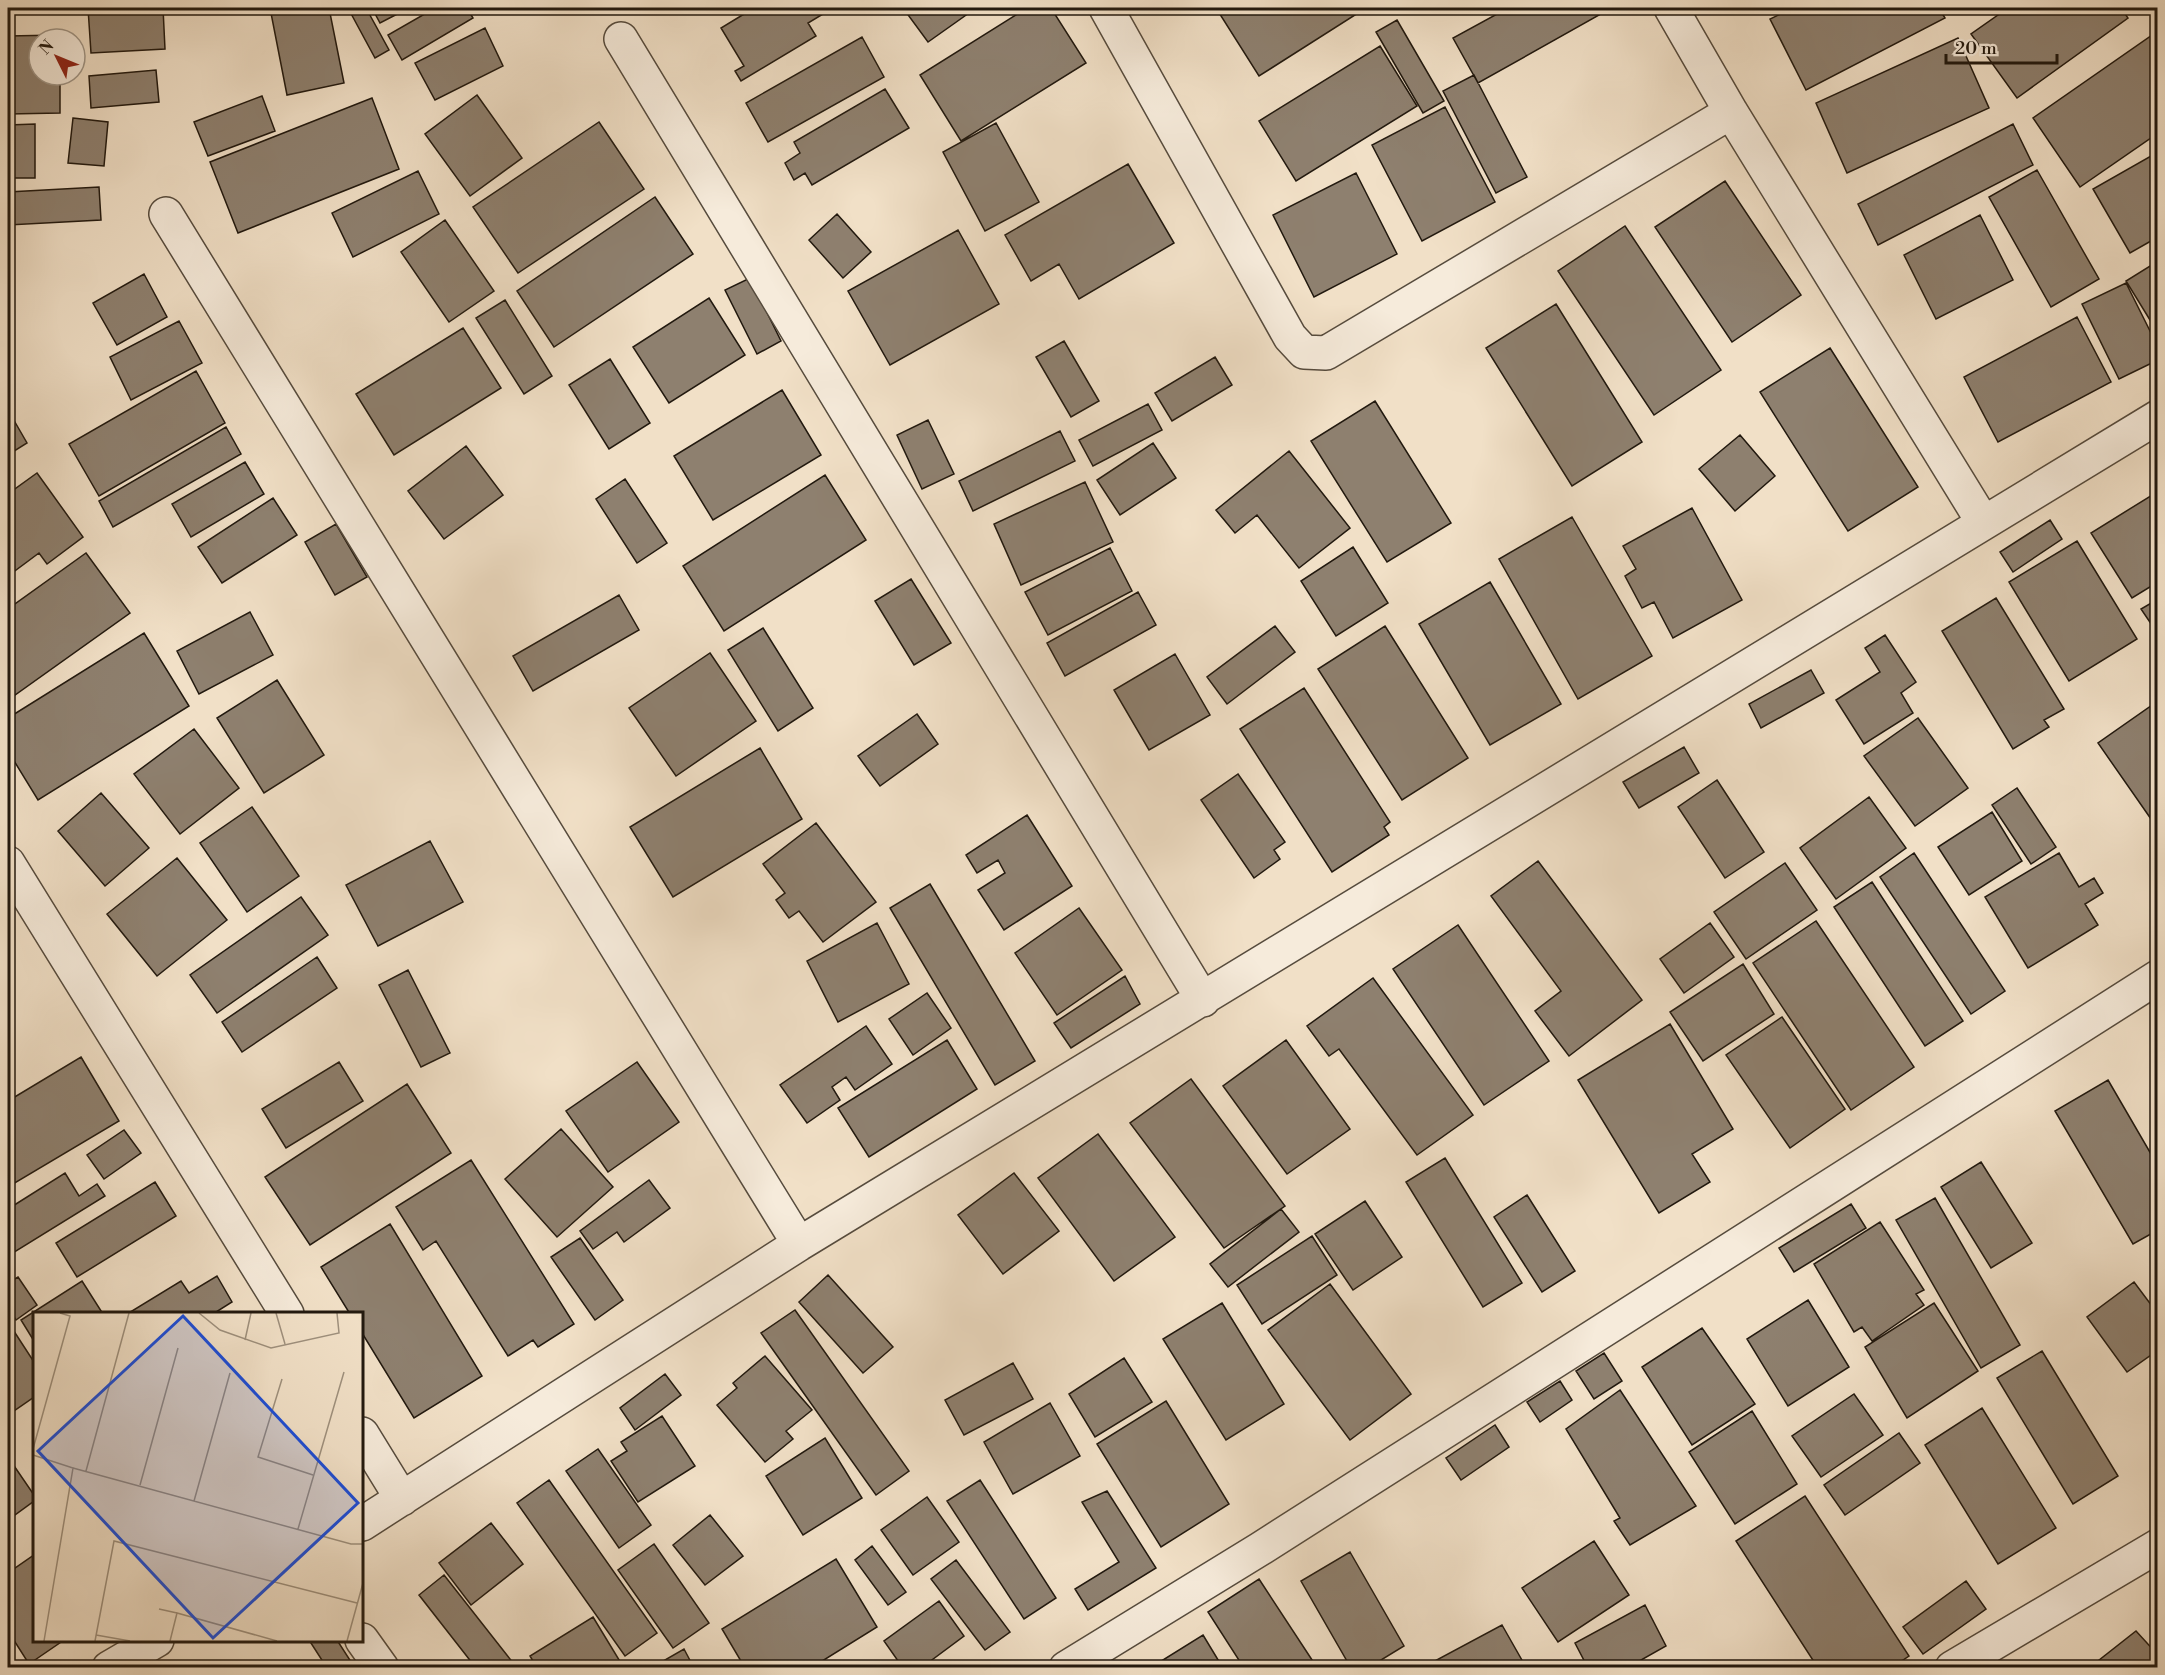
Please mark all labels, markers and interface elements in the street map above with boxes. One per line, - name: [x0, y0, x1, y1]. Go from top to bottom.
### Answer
- north arrow: [27, 27, 87, 87]
- scale bar: [1946, 27, 2057, 65]
- text: N: [35, 36, 59, 59]
- text: 20 m: [1955, 37, 1997, 60]
- inset map: [33, 1312, 363, 1642]

